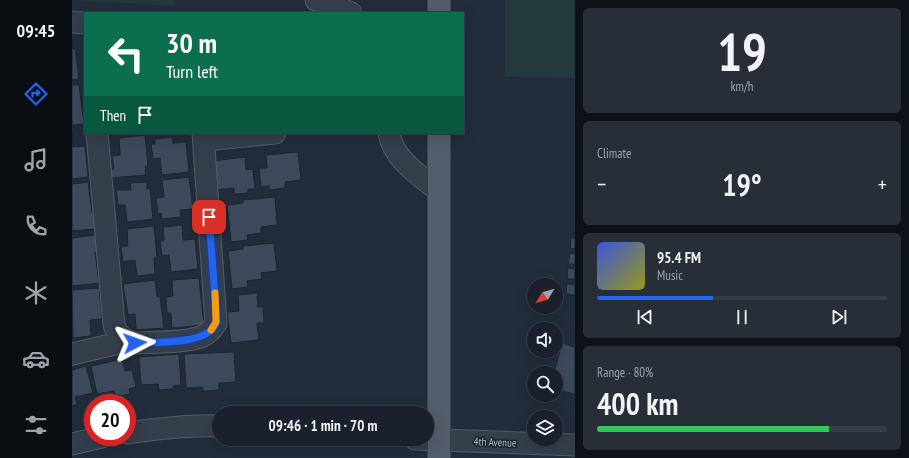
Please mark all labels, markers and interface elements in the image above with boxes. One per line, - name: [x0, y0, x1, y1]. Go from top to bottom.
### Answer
- text: 19: [717, 18, 767, 85]
- text: 09:45: [17, 19, 55, 42]
- text: 30 m: [166, 24, 217, 61]
- icon: left: [100, 28, 152, 80]
- text: Turn left: [166, 60, 218, 83]
- text: km/h: [730, 78, 754, 95]
- icon: directions: [22, 80, 50, 108]
- icon: arrive: [134, 104, 156, 126]
- text: Then: [100, 106, 126, 125]
- text: Climate: [597, 145, 631, 162]
- icon: music: [22, 146, 50, 174]
- text: 19°: [722, 165, 762, 204]
- text: −: [597, 170, 606, 198]
- text: +: [878, 170, 887, 198]
- pin: [192, 200, 226, 234]
- icon: arrive: [198, 206, 220, 228]
- icon: phone: [22, 212, 50, 240]
- text: 95.4 FM: [657, 248, 701, 267]
- text: Music: [657, 267, 683, 284]
- north arrow: [527, 278, 563, 314]
- map controls: [527, 278, 563, 446]
- icon: climate: [22, 279, 50, 307]
- icon: previous: [634, 306, 656, 328]
- icon: pause: [731, 306, 753, 328]
- icon: next: [828, 306, 850, 328]
- position arrow: [114, 322, 156, 364]
- button: sound: [527, 322, 563, 358]
- icon: car: [22, 345, 50, 373]
- text: Range · 80%: [597, 364, 653, 381]
- button: search: [527, 366, 563, 402]
- text: 400 km: [597, 384, 678, 423]
- speed limit sign: 20: [84, 394, 136, 446]
- button: layers: [527, 410, 563, 446]
- icon: filters: [22, 411, 50, 439]
- text: 09:46 · 1 min · 70 m: [269, 416, 377, 435]
- street label: 4th Avenue: [473, 434, 517, 450]

